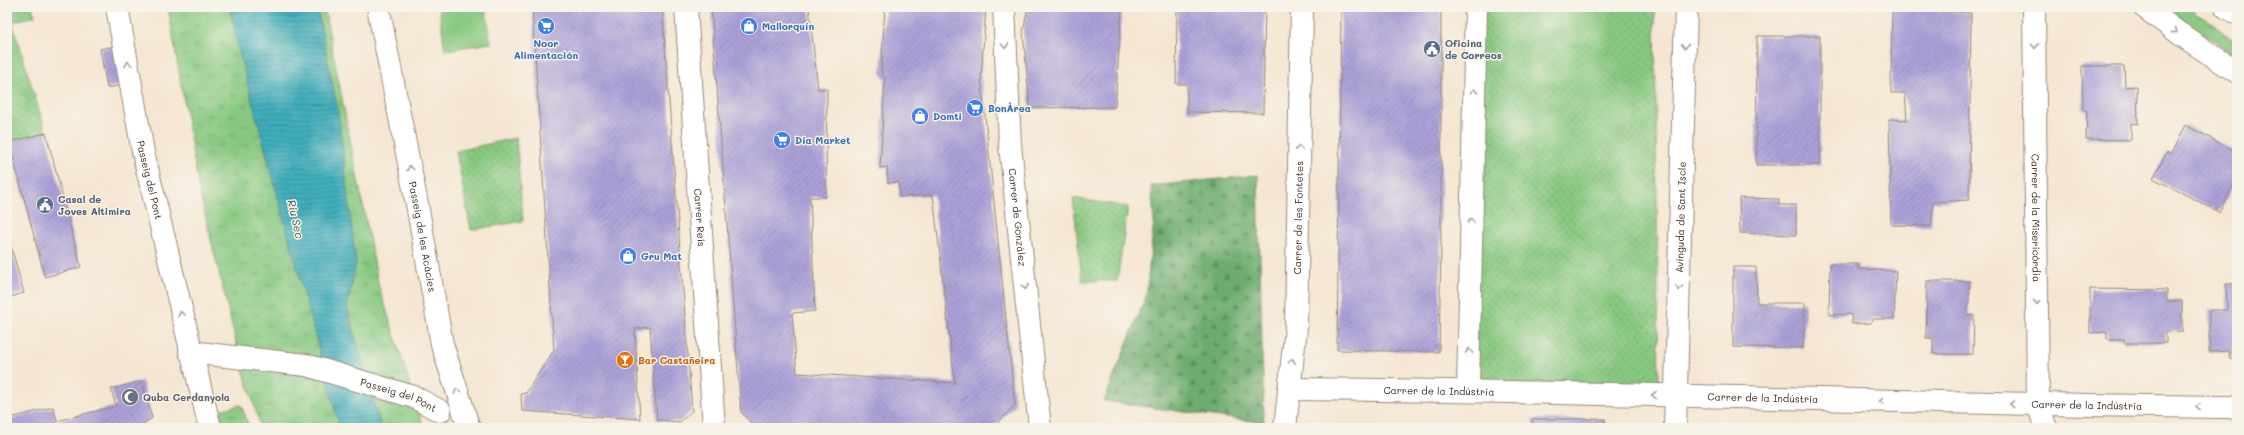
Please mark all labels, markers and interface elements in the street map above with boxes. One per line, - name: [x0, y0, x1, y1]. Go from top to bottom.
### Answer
- supermarket icon: Noor Alimentación: [536, 16, 556, 36]
- shop icon: Mallorquín: [739, 16, 759, 36]
- place label: Mallorquín: [762, 19, 815, 33]
- one-way arrow: [2171, 26, 2178, 33]
- place label: Noor Alimentación: [514, 36, 578, 62]
- place label: Oficina de Correos: [1445, 36, 1502, 62]
- public building icon: Oficina de Correos: [1422, 39, 1442, 59]
- one-way arrow: [1001, 43, 1010, 49]
- one-way arrow: [1681, 43, 1689, 49]
- one-way arrow: [2031, 43, 2039, 49]
- one-way arrow: [124, 61, 132, 67]
- one-way arrow: [1470, 88, 1478, 94]
- supermarket icon: BonÀrea: [965, 98, 985, 118]
- place label: BonÀrea: [988, 101, 1031, 115]
- shop icon: Domti: [910, 106, 930, 126]
- place label: Domti: [933, 109, 962, 123]
- supermarket icon: Dia Market: [772, 130, 792, 150]
- place label: Dia Market: [795, 133, 851, 147]
- street label: Passeig del Pont: [134, 139, 166, 221]
- one-way arrow: [1295, 145, 1303, 151]
- street label: Carrer de la Misericòrdia: [2028, 154, 2044, 282]
- street label: Carrer de les Fontetes: [1290, 161, 1306, 275]
- street label: Avinguda de Sant Iscle: [1672, 161, 1689, 273]
- one-way arrow: [406, 165, 414, 171]
- street label: Carrer de González: [1006, 168, 1030, 268]
- street label: Passeig de les Acàcies: [406, 180, 440, 293]
- street label: Carrer Reis: [691, 188, 709, 247]
- place label: Casal de Joves Altimira: [58, 192, 131, 218]
- public building icon: Casal de Joves Altimira: [35, 195, 55, 215]
- water label: Riu Sec: [284, 198, 308, 240]
- one-way arrow: [1467, 218, 1476, 224]
- shop icon: Gru Mat: [618, 246, 638, 266]
- place label: Gru Mat: [641, 249, 682, 263]
- one-way arrow: [1021, 284, 1030, 290]
- one-way arrow: [1675, 285, 1683, 291]
- one-way arrow: [2033, 299, 2041, 305]
- one-way arrow: [178, 311, 186, 317]
- one-way arrow: [1465, 348, 1473, 354]
- bar icon: Bar Castañeira: [615, 350, 635, 370]
- place label: Bar Castañeira: [638, 353, 715, 367]
- one-way arrow: [1288, 358, 1297, 364]
- street label: Passeig del Pont: [359, 374, 439, 415]
- street label: Carrer de la Indústria: [1383, 383, 1495, 399]
- mosque icon: Quba Cerdanyola: [120, 387, 140, 407]
- one-way arrow: [453, 388, 462, 395]
- street label: Carrer de la Indústria: [1707, 389, 1819, 406]
- place label: Quba Cerdanyola: [143, 390, 230, 404]
- one-way arrow: [1651, 391, 1657, 399]
- one-way arrow: [1879, 397, 1885, 405]
- street label: Carrer de la Indústria: [2031, 397, 2142, 413]
- one-way arrow: [2009, 400, 2015, 409]
- one-way arrow: [2195, 403, 2201, 411]

